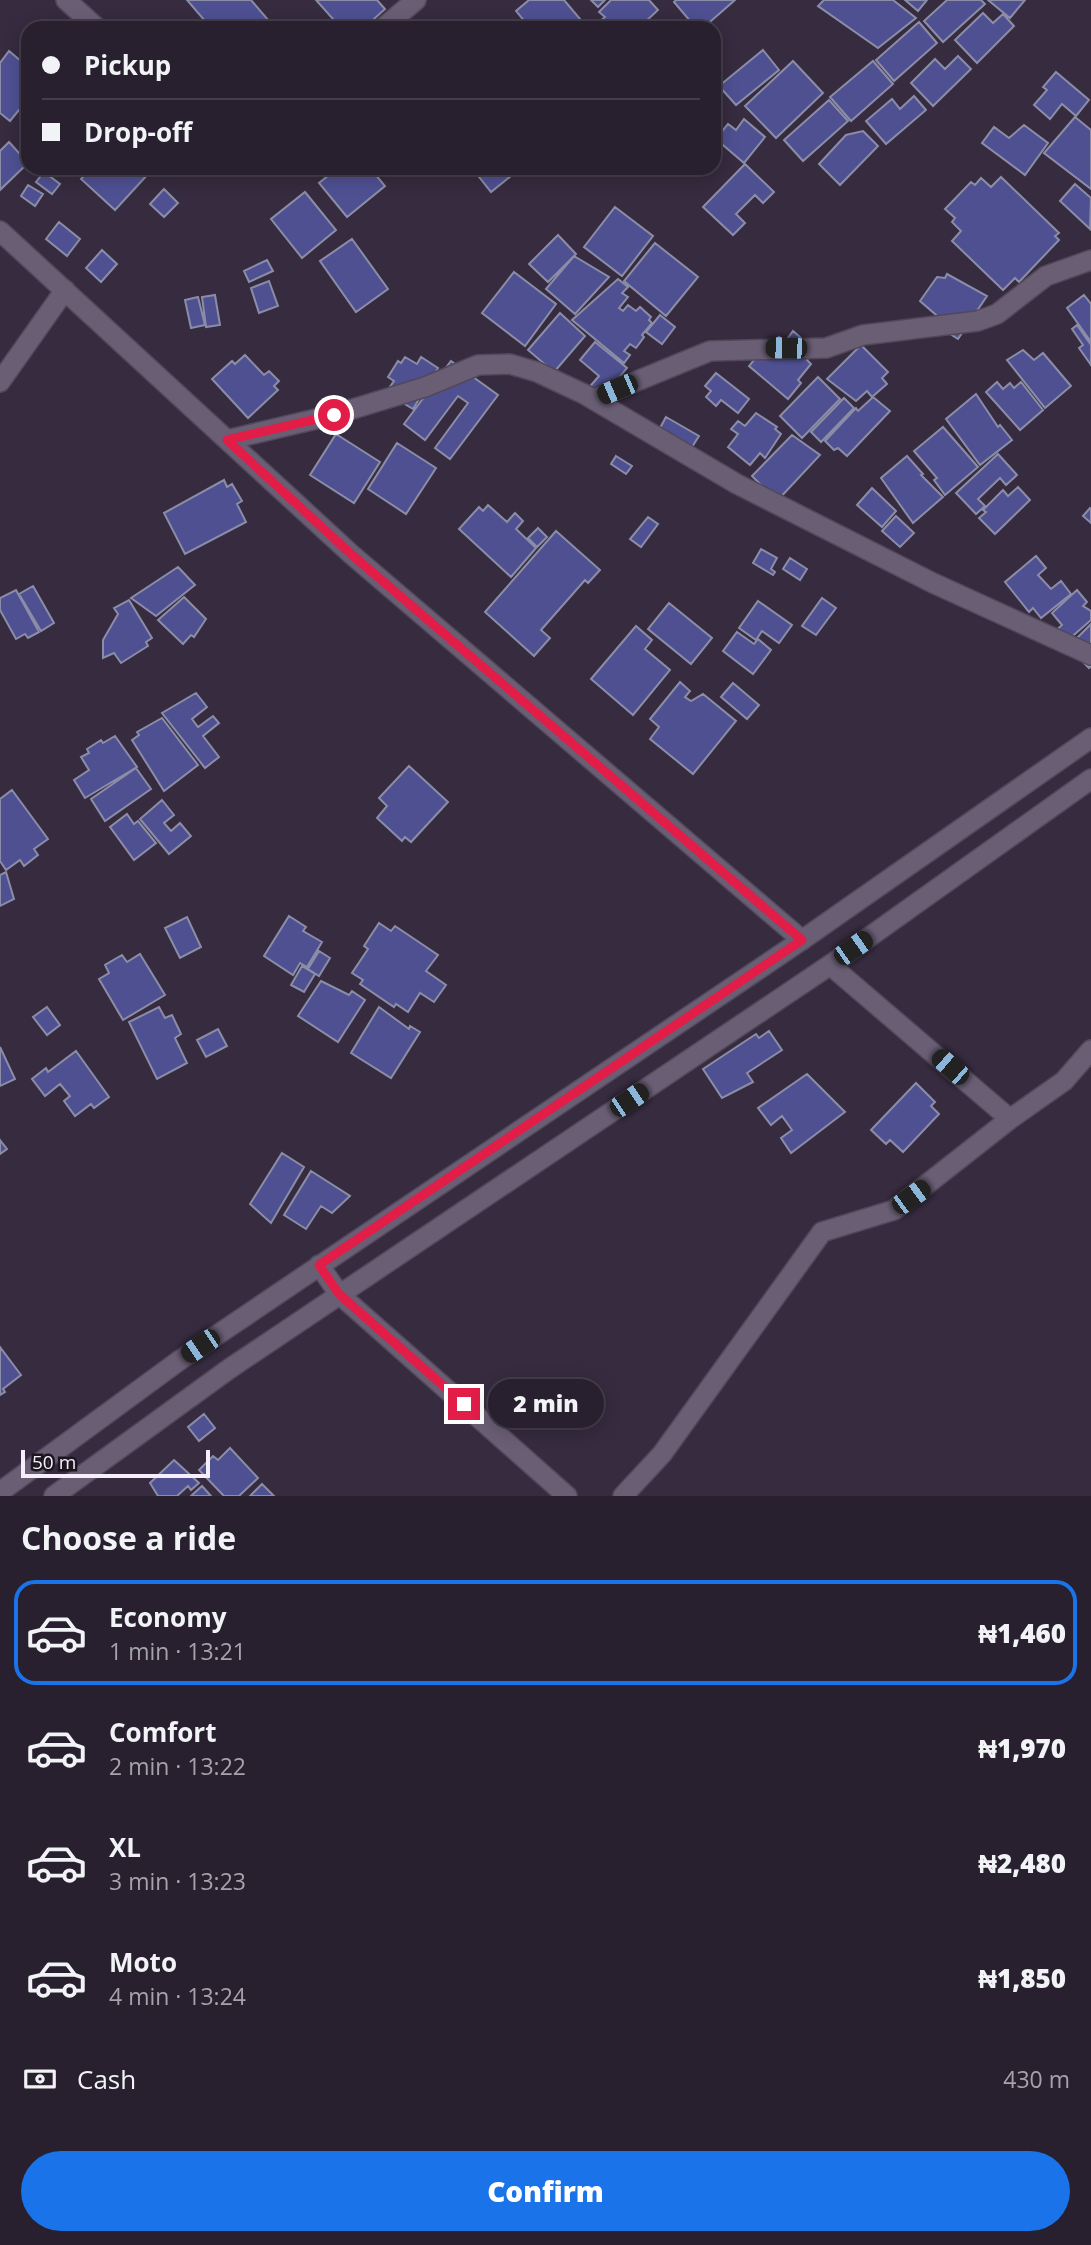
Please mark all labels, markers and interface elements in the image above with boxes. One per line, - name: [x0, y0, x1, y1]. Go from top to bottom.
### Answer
- text: Pickup: [84, 47, 171, 83]
- text: Drop-off: [84, 114, 192, 150]
- car: [765, 337, 808, 359]
- car: [594, 371, 641, 407]
- route start: [318, 399, 350, 431]
- car: [830, 927, 877, 969]
- car: [928, 1045, 973, 1089]
- car: [606, 1080, 653, 1120]
- car: [888, 1176, 935, 1218]
- car: [177, 1326, 224, 1366]
- callout: 2 min: [489, 1380, 604, 1428]
- text: 2 min: [513, 1387, 579, 1419]
- route end: [448, 1388, 480, 1420]
- scale bar: [21, 1447, 210, 1479]
- text: 50 m: [32, 1449, 76, 1475]
- text: Choose a ride: [21, 1516, 236, 1559]
- text: Economy: [109, 1599, 227, 1635]
- icon: car: [25, 1601, 88, 1664]
- text: ₦1,460: [978, 1615, 1066, 1651]
- text: 1 min · 13:21: [109, 1635, 246, 1667]
- text: Comfort: [109, 1714, 216, 1750]
- icon: car: [25, 1716, 88, 1779]
- text: ₦1,970: [978, 1730, 1066, 1766]
- text: 2 min · 13:22: [109, 1750, 246, 1782]
- text: XL: [109, 1829, 141, 1865]
- icon: car: [25, 1831, 88, 1894]
- text: ₦2,480: [978, 1845, 1066, 1881]
- text: 3 min · 13:23: [109, 1865, 246, 1897]
- text: Moto: [109, 1944, 177, 1980]
- icon: car: [25, 1946, 88, 2009]
- text: ₦1,850: [978, 1960, 1066, 1996]
- text: 4 min · 13:24: [109, 1980, 246, 2012]
- icon: cash: [21, 2060, 59, 2098]
- text: Cash: [77, 2061, 136, 2097]
- text: 430 m: [1003, 2063, 1070, 2095]
- button: Confirm: [21, 2151, 1070, 2231]

